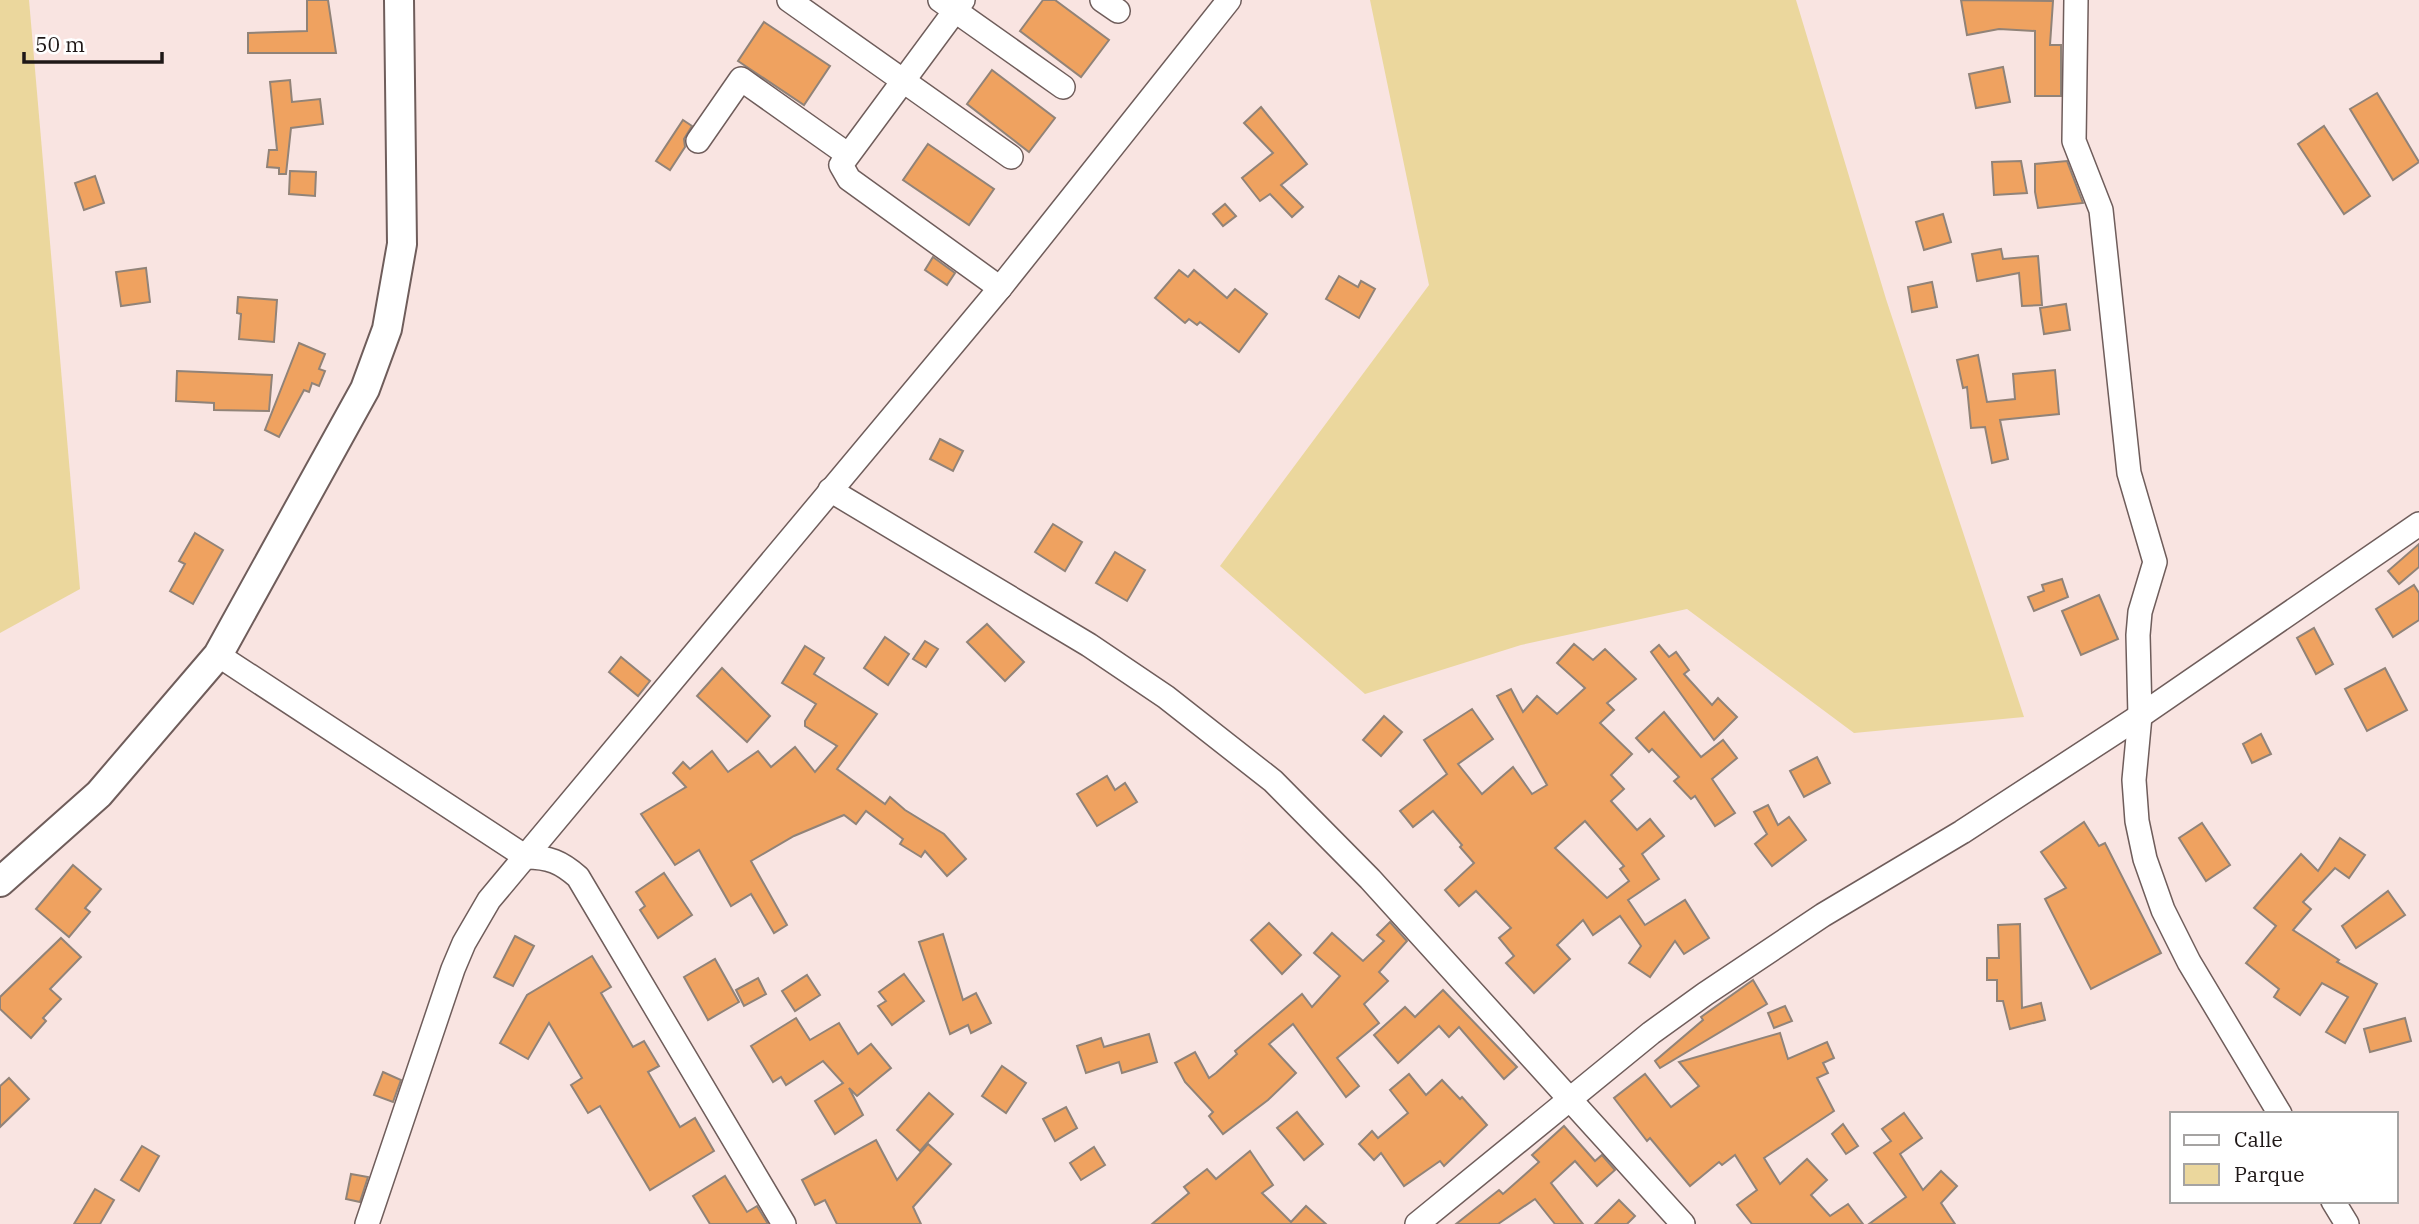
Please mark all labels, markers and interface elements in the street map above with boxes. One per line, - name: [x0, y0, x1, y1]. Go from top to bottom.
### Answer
- scale bar: [24, 21, 163, 65]
- text: 50 m: [35, 30, 85, 58]
- legend: [2170, 1112, 2398, 1203]
- text: Calle: [2234, 1125, 2283, 1153]
- text: Parque: [2234, 1160, 2304, 1188]

